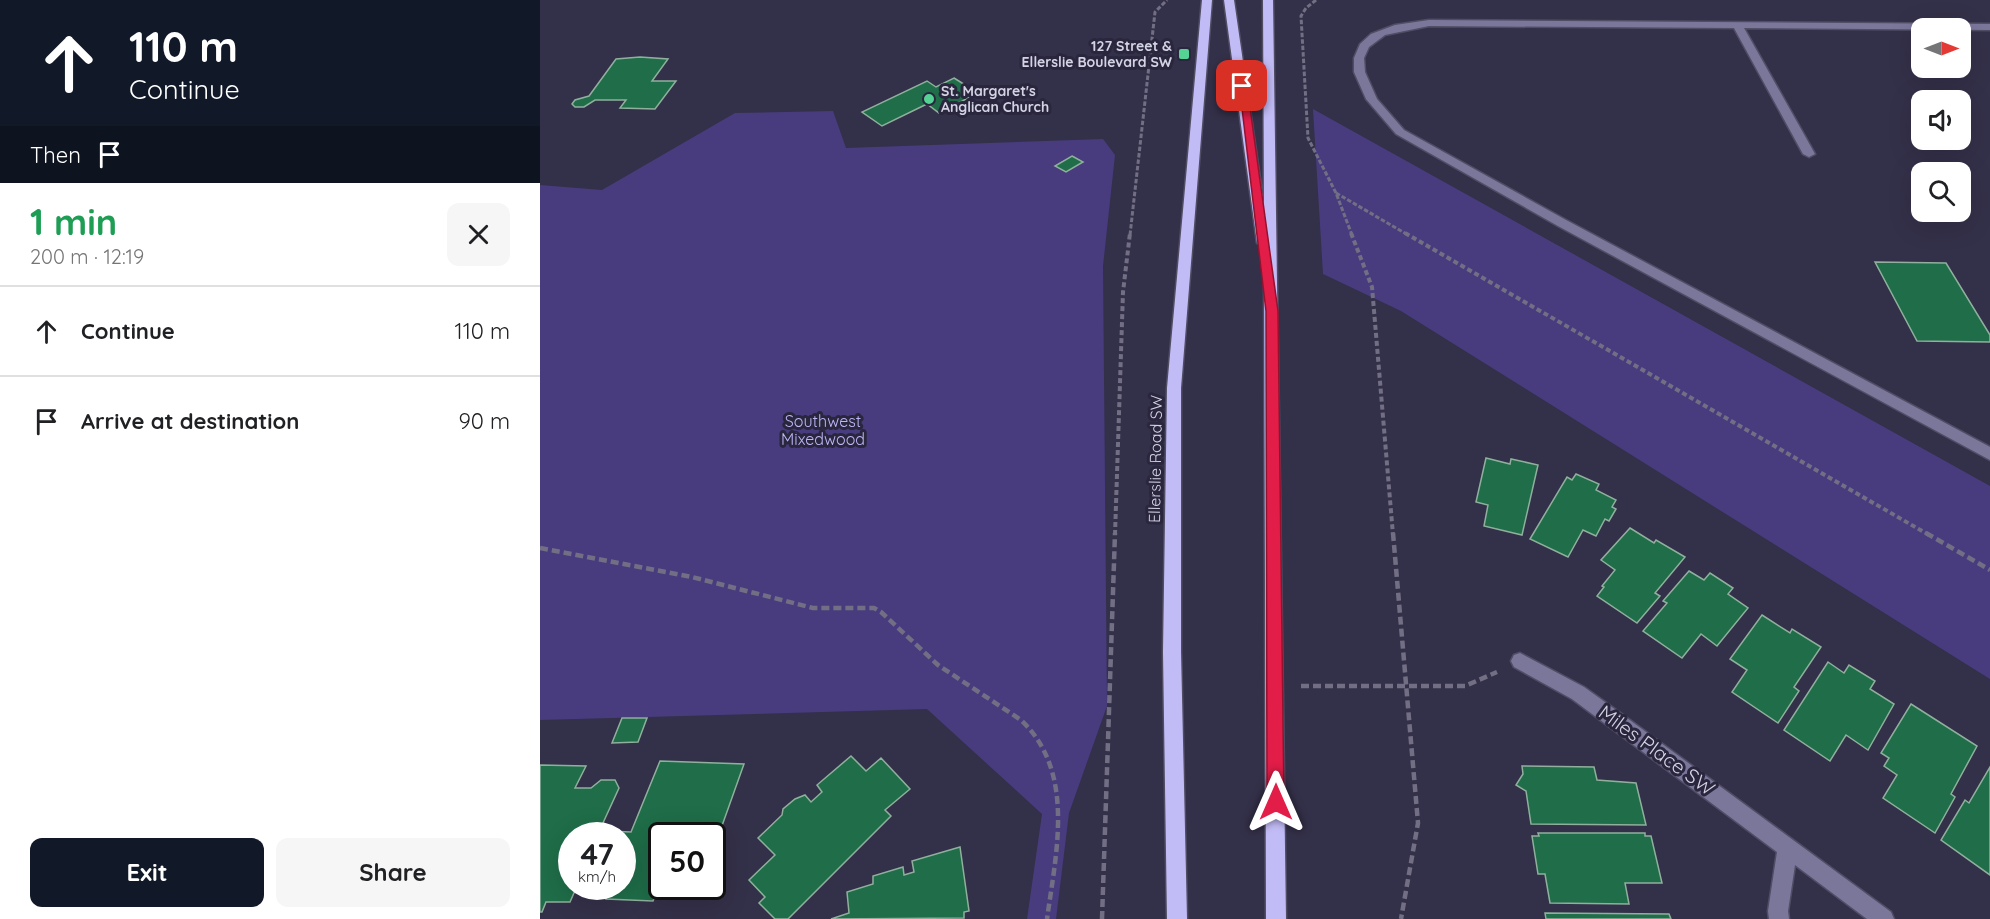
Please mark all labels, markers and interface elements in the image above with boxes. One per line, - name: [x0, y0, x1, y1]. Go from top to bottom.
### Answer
- north arrow: [1911, 18, 1971, 78]
- map controls: [1911, 18, 1971, 222]
- text: 110 m: [129, 20, 238, 73]
- icon: ahead: [30, 24, 108, 102]
- place label: 127 Street & Ellerslie Boulevard SW: [1022, 37, 1172, 71]
- marker: 127 Street & Ellerslie Boulevard SW: [1177, 47, 1191, 61]
- pin: [1216, 60, 1267, 111]
- icon: arrive: [1225, 69, 1258, 102]
- text: Continue: [129, 72, 240, 106]
- place label: St. Margaret's Anglican Church: [941, 82, 1049, 116]
- button: sound: [1911, 90, 1971, 150]
- marker: St. Margaret's Anglican Church: [922, 92, 936, 106]
- icon: arrive: [93, 138, 126, 171]
- text: Then: [30, 141, 81, 169]
- button: search: [1911, 162, 1971, 222]
- text: 1 min: [30, 199, 117, 244]
- button: close: [447, 203, 510, 266]
- text: 200 m · 12:19: [30, 244, 144, 269]
- icon: ahead: [30, 315, 63, 348]
- text: Continue: [81, 317, 175, 345]
- text: 110 m: [455, 317, 510, 345]
- street label: Ellerslie Road SW: [1144, 395, 1166, 523]
- icon: arrive: [30, 405, 63, 438]
- text: Arrive at destination: [81, 407, 299, 435]
- text: 90 m: [459, 407, 510, 435]
- park label: Southwest Mixedwood: [781, 411, 865, 449]
- street label: Miles Place SW: [1594, 699, 1720, 801]
- position arrow: [1244, 770, 1308, 834]
- speed limit sign: 50: [648, 822, 726, 900]
- text: 47: [580, 835, 614, 873]
- button: Exit: [30, 838, 264, 907]
- button: Share: [276, 838, 510, 907]
- text: km/h: [578, 867, 616, 886]

